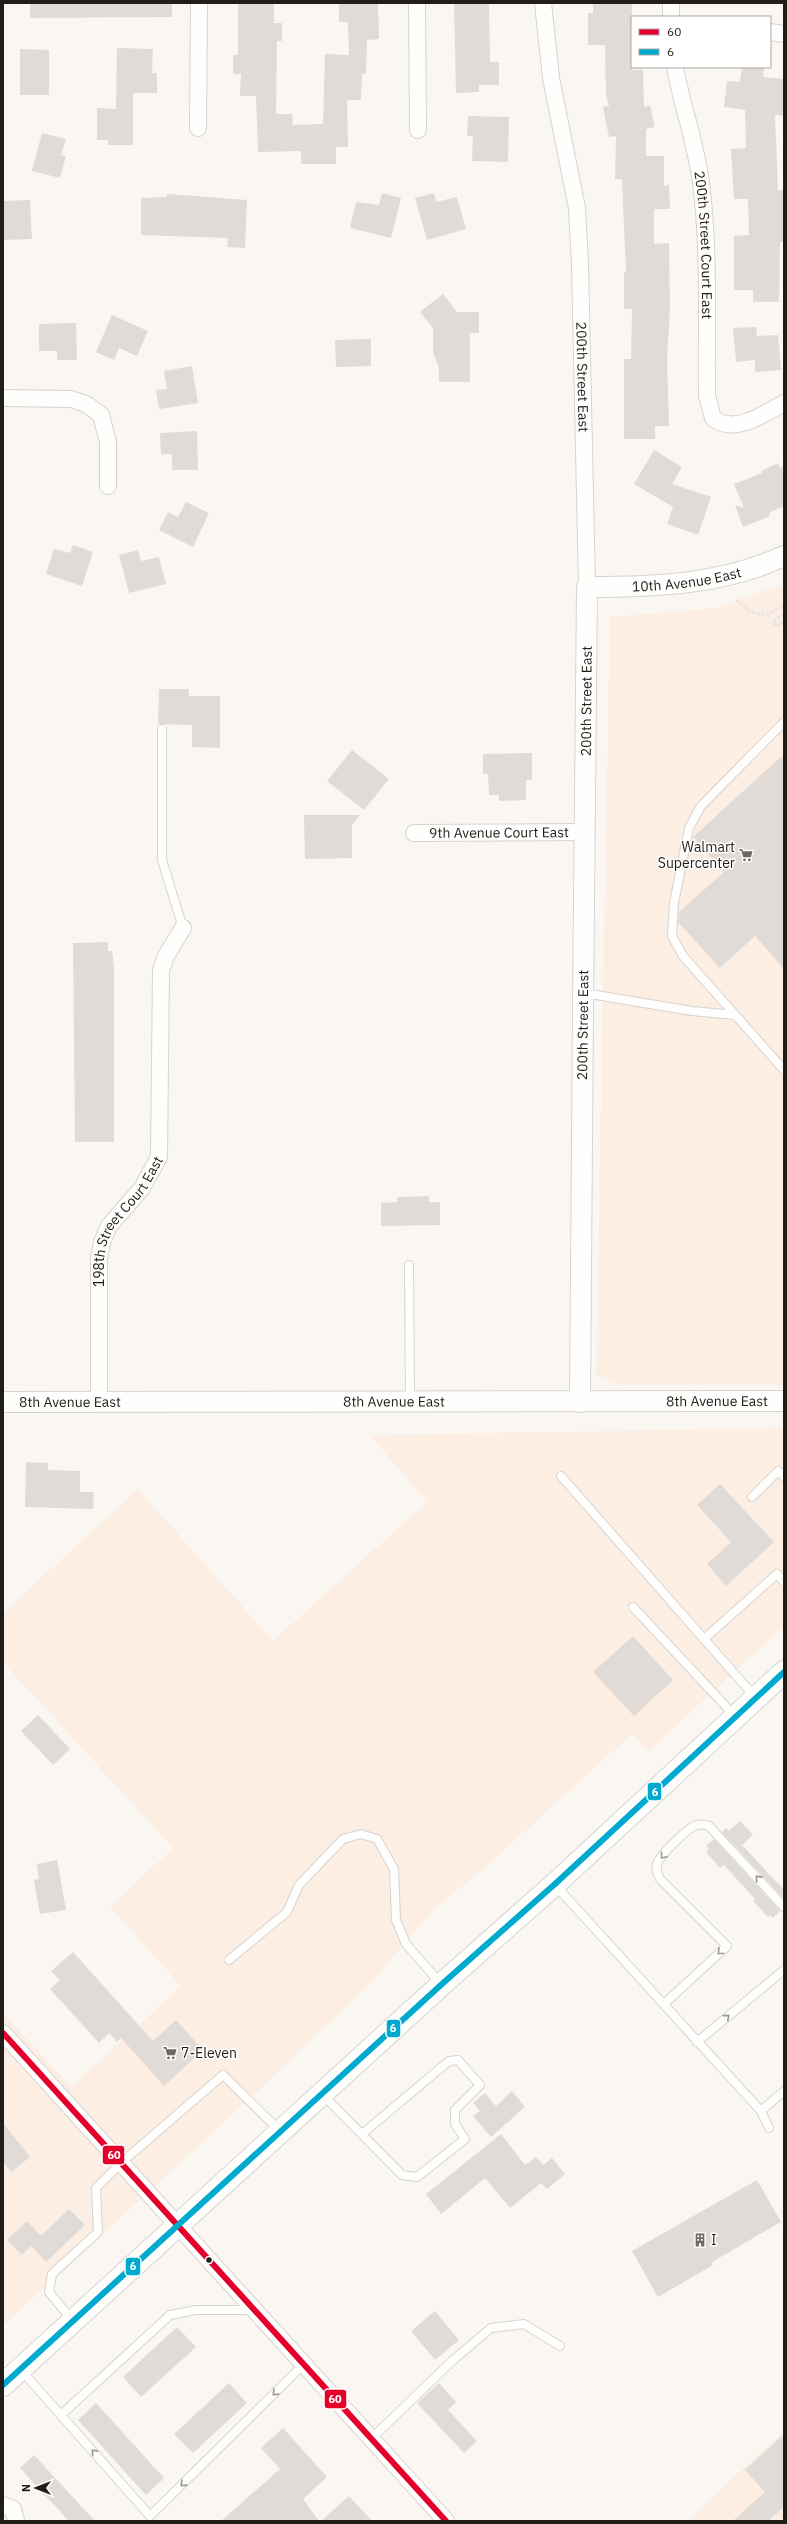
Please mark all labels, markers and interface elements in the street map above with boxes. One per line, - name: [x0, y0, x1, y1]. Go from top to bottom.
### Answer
- legend: [631, 16, 771, 68]
- text: 60: [667, 24, 681, 39]
- text: 6: [667, 44, 674, 59]
- street label: 200th Street Court East: [690, 170, 716, 319]
- street label: 200th Street East: [572, 321, 593, 432]
- street label: 10th Avenue East: [631, 563, 743, 595]
- street label: 200th Street East: [577, 646, 596, 756]
- street label: 9th Avenue Court East: [429, 823, 569, 842]
- place label: Walmart Supercenter: [658, 838, 735, 872]
- supermarket icon: Walmart Supercenter: [738, 847, 754, 863]
- street label: 200th Street East: [573, 970, 592, 1080]
- street label: 198th Street Court East: [90, 1153, 167, 1287]
- street label: 8th Avenue East: [343, 1392, 445, 1411]
- street label: 8th Avenue East: [666, 1392, 768, 1410]
- street label: 8th Avenue East: [19, 1393, 121, 1411]
- line badge: 6: [647, 1782, 662, 1801]
- text: 6: [652, 1785, 659, 1799]
- one-way arrow: [660, 1851, 667, 1858]
- one-way arrow: [755, 1875, 762, 1883]
- one-way arrow: [717, 1948, 725, 1955]
- one-way arrow: [723, 2014, 730, 2021]
- line badge: 6: [386, 2019, 401, 2038]
- text: 6: [390, 2021, 397, 2035]
- place label: 7-Eleven: [181, 2044, 237, 2062]
- supermarket icon: 7-Eleven: [162, 2045, 178, 2061]
- line badge: 60: [102, 2145, 125, 2165]
- text: 60: [107, 2148, 121, 2162]
- place label: I: [711, 2231, 717, 2249]
- building icon: I: [692, 2232, 708, 2248]
- unlabelled marker: [204, 2255, 214, 2265]
- line badge: 6: [125, 2257, 141, 2276]
- text: 6: [130, 2259, 137, 2273]
- one-way arrow: [273, 2388, 280, 2395]
- line badge: 60: [324, 2389, 347, 2409]
- text: 60: [328, 2392, 342, 2406]
- one-way arrow: [92, 2449, 99, 2457]
- north arrow: [16, 2468, 56, 2508]
- one-way arrow: [180, 2479, 188, 2486]
- text: N: [19, 2484, 33, 2492]

